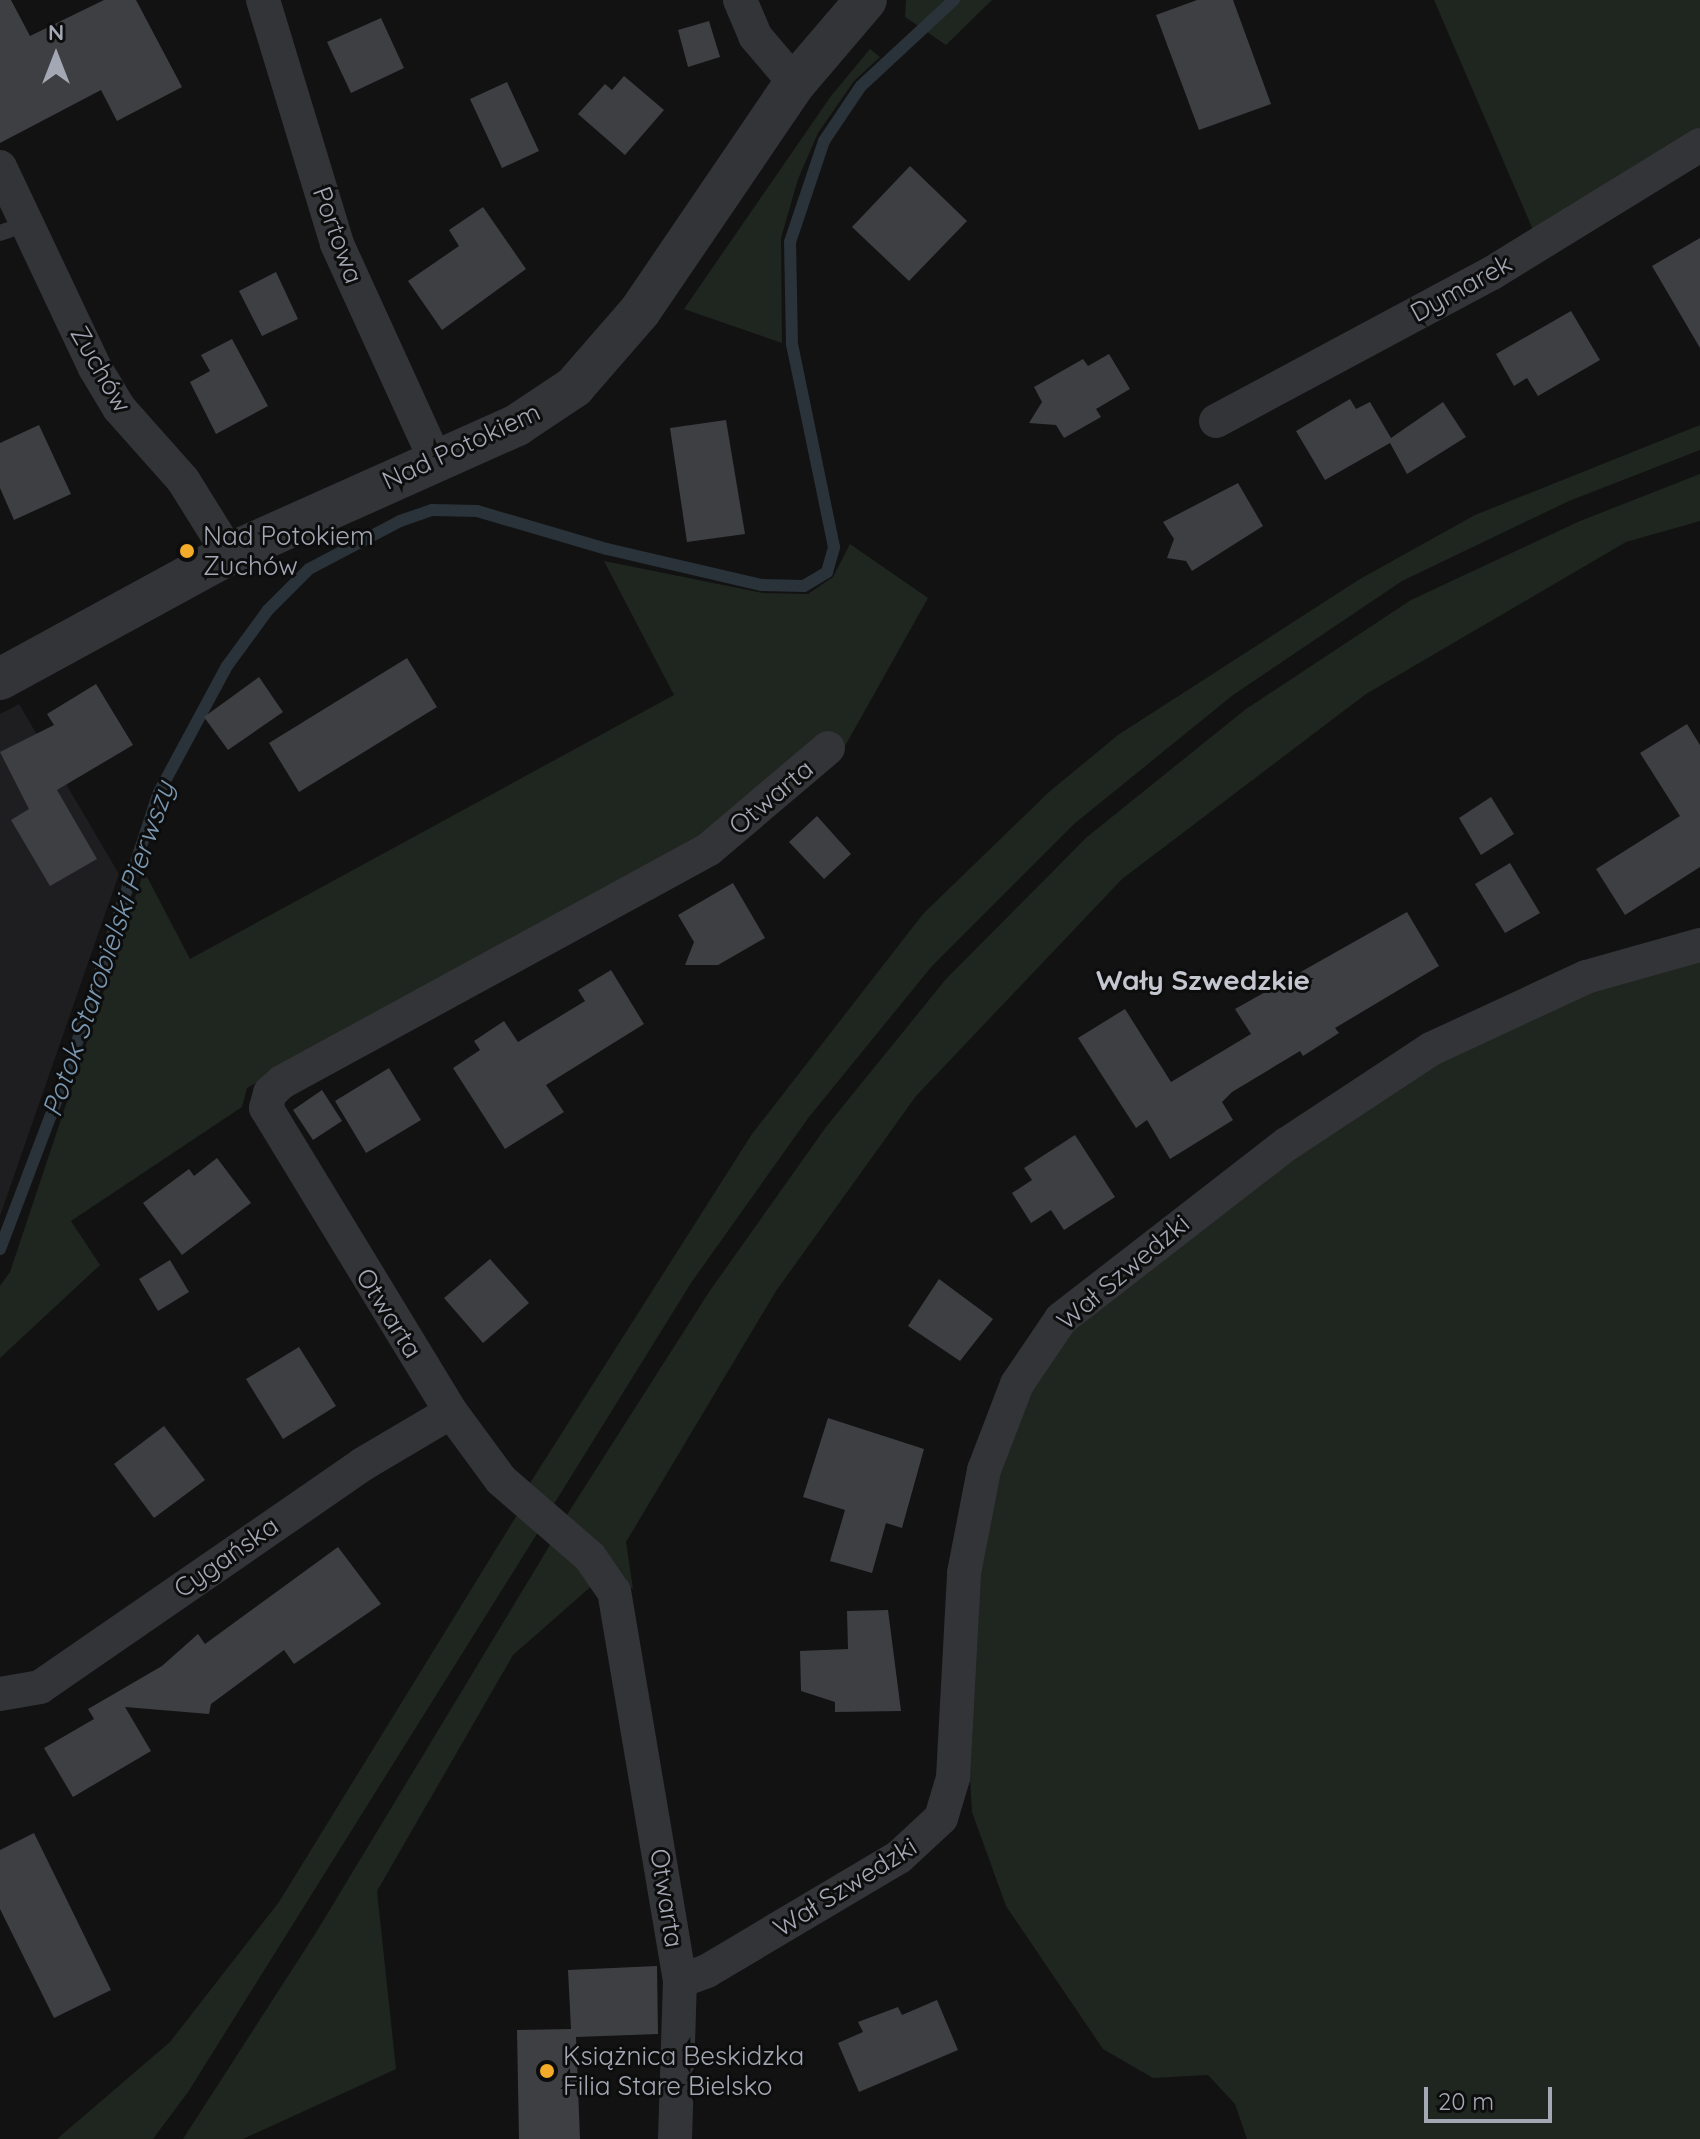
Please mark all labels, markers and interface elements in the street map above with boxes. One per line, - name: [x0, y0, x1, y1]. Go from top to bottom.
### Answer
- north arrow: [16, 16, 96, 96]
- text: N: [48, 18, 64, 46]
- street label: Portowa: [306, 182, 370, 288]
- street label: Dymarek: [1405, 247, 1517, 329]
- street label: Zuchów: [64, 320, 138, 418]
- street label: Nad Potokiem: [377, 396, 545, 496]
- place label: Nad Potokiem Zuchów: [203, 520, 374, 582]
- marker: Nad Potokiem Zuchów: [178, 542, 196, 560]
- street label: Otwarta: [723, 753, 819, 841]
- water label: Potok Starobielski Pierwszy: [35, 777, 181, 1121]
- district label: Wały Szwedzkie: [1096, 963, 1310, 997]
- street label: Wał Szwedzki: [1051, 1208, 1195, 1336]
- street label: Otwarta: [349, 1262, 429, 1364]
- street label: Cygańska: [168, 1510, 284, 1604]
- street label: Wał Szwedzki: [768, 1831, 922, 1943]
- street label: Otwarta: [644, 1846, 690, 1950]
- place label: Książnica Beskidzka Filia Stare Bielsko: [563, 2040, 804, 2102]
- marker: Książnica Beskidzka Filia Stare Bielsko: [538, 2062, 556, 2080]
- scale bar: [1428, 2071, 1556, 2121]
- text: 20 m: [1438, 2086, 1494, 2116]

